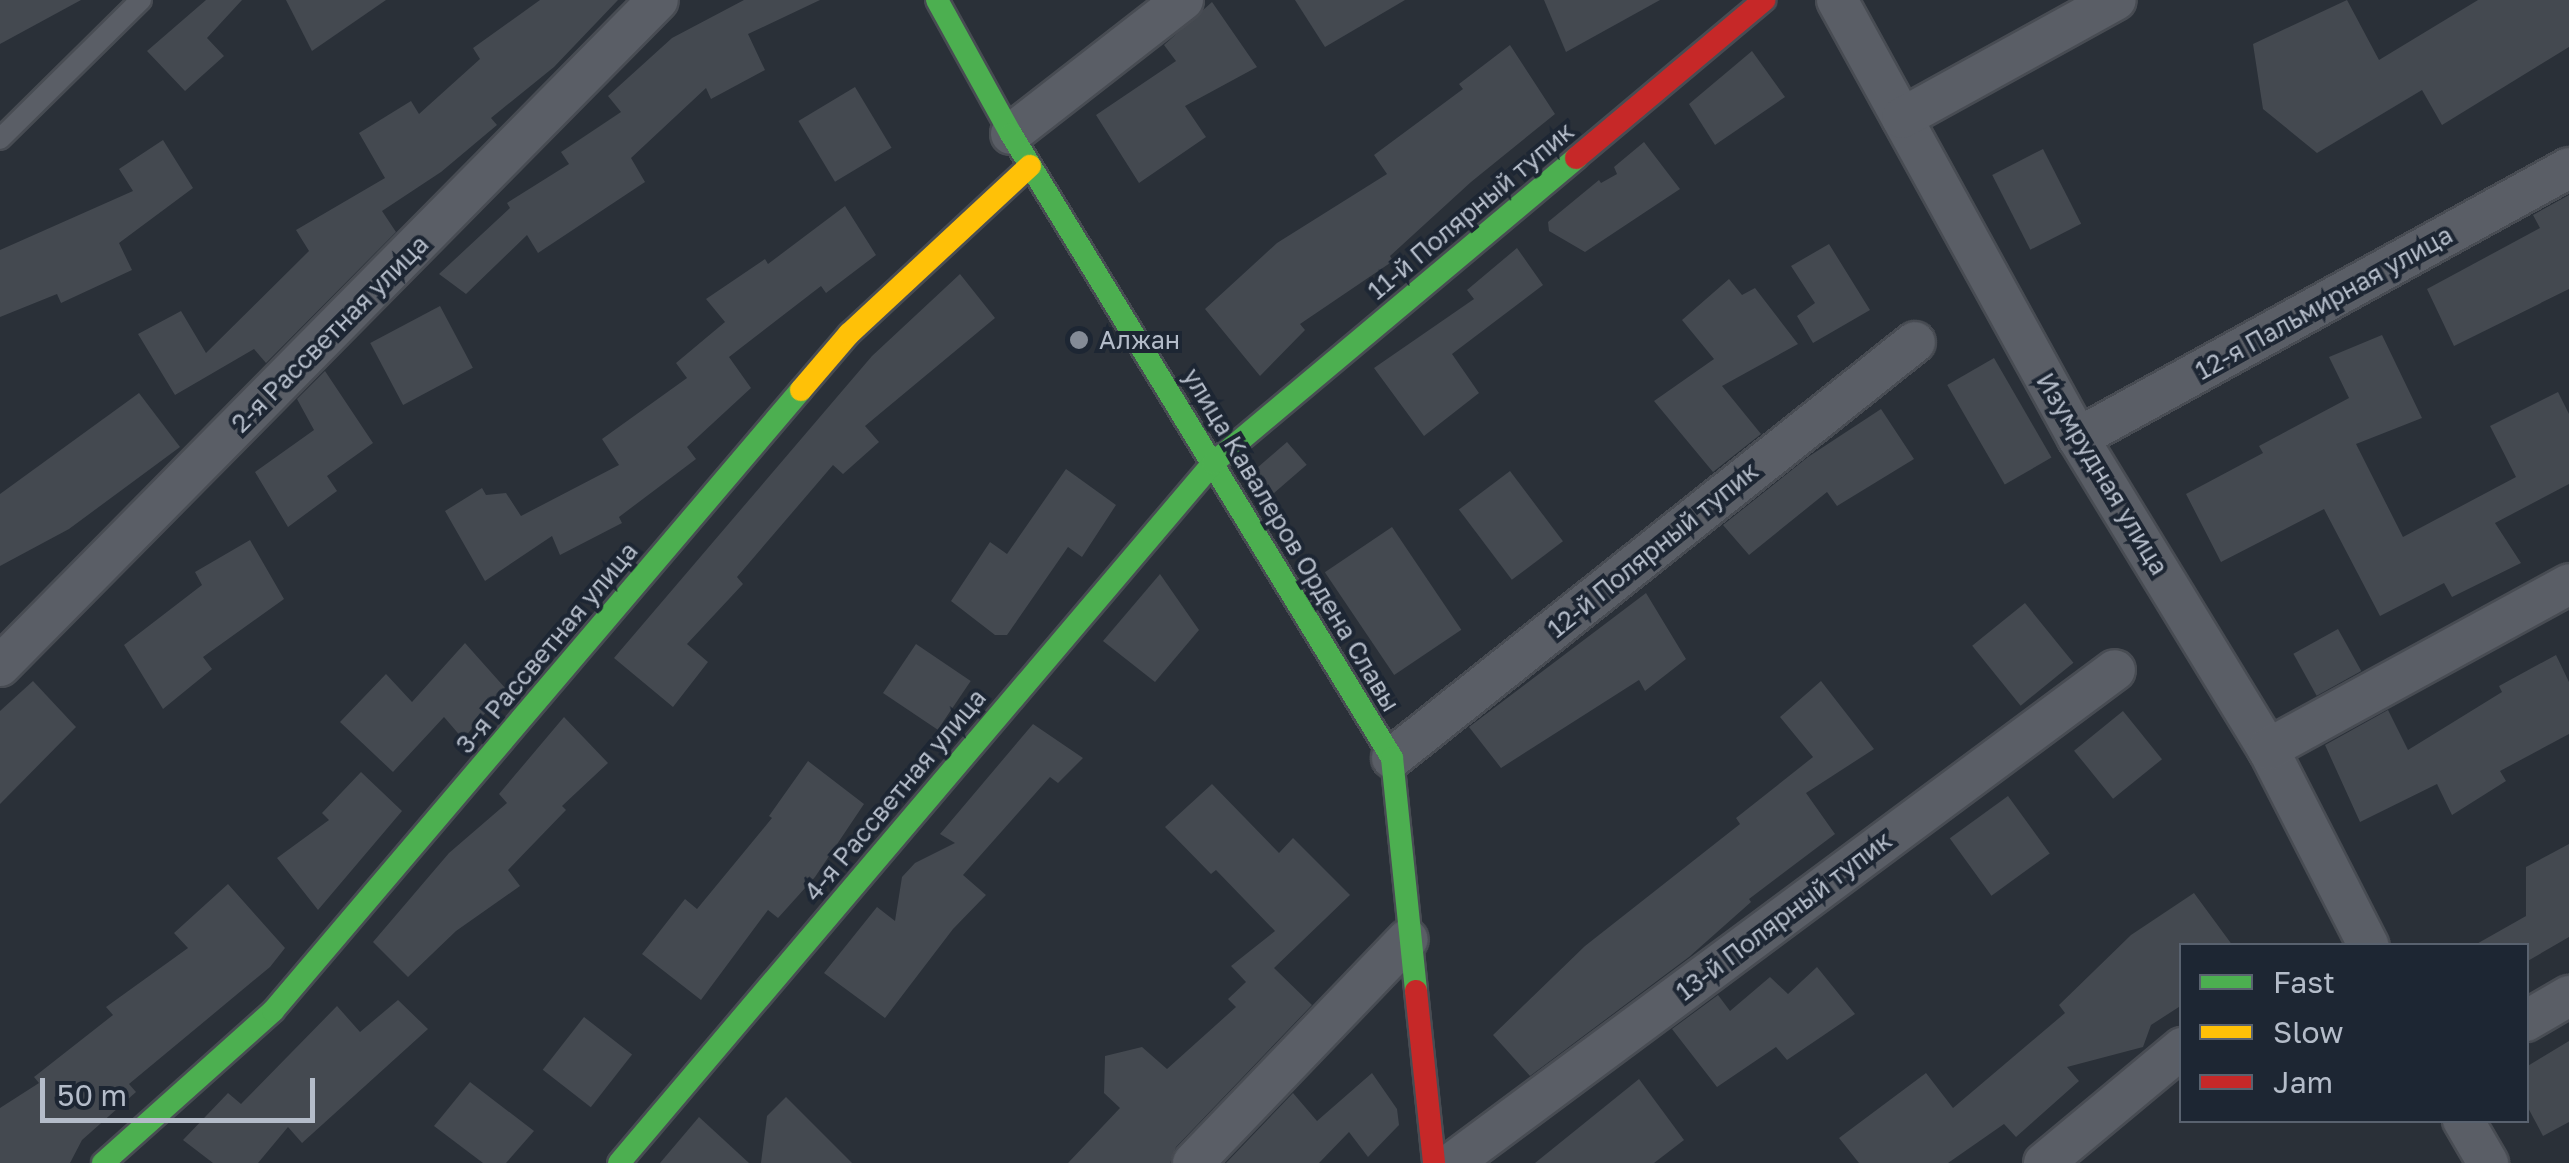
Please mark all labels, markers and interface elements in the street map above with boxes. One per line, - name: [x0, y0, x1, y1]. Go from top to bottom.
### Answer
- street label: 11-й Полярный тупик: [1362, 116, 1580, 306]
- street label: 12-я Пальмирная улица: [2190, 220, 2458, 386]
- street label: 2-я Рассветная улица: [225, 229, 435, 439]
- place label: Алжан: [1099, 325, 1180, 355]
- marker: Алжан: [1068, 329, 1090, 351]
- street label: улица Кавалеров Ордена Славы: [1176, 363, 1406, 717]
- street label: Изумрудная улица: [2030, 368, 2174, 580]
- street label: 12-й Полярный тупик: [1542, 456, 1764, 644]
- street label: 3-я Рассветная улица: [450, 536, 644, 760]
- street label: 4-я Рассветная улица: [798, 683, 992, 907]
- street label: 13-й Полярный тупик: [1670, 825, 1898, 1007]
- legend: [2179, 943, 2529, 1123]
- text: Fast: [2273, 964, 2335, 1000]
- text: Slow: [2273, 1014, 2344, 1050]
- scale bar: [45, 1058, 320, 1120]
- text: Jam: [2273, 1064, 2333, 1100]
- text: 50 m: [57, 1077, 127, 1113]

